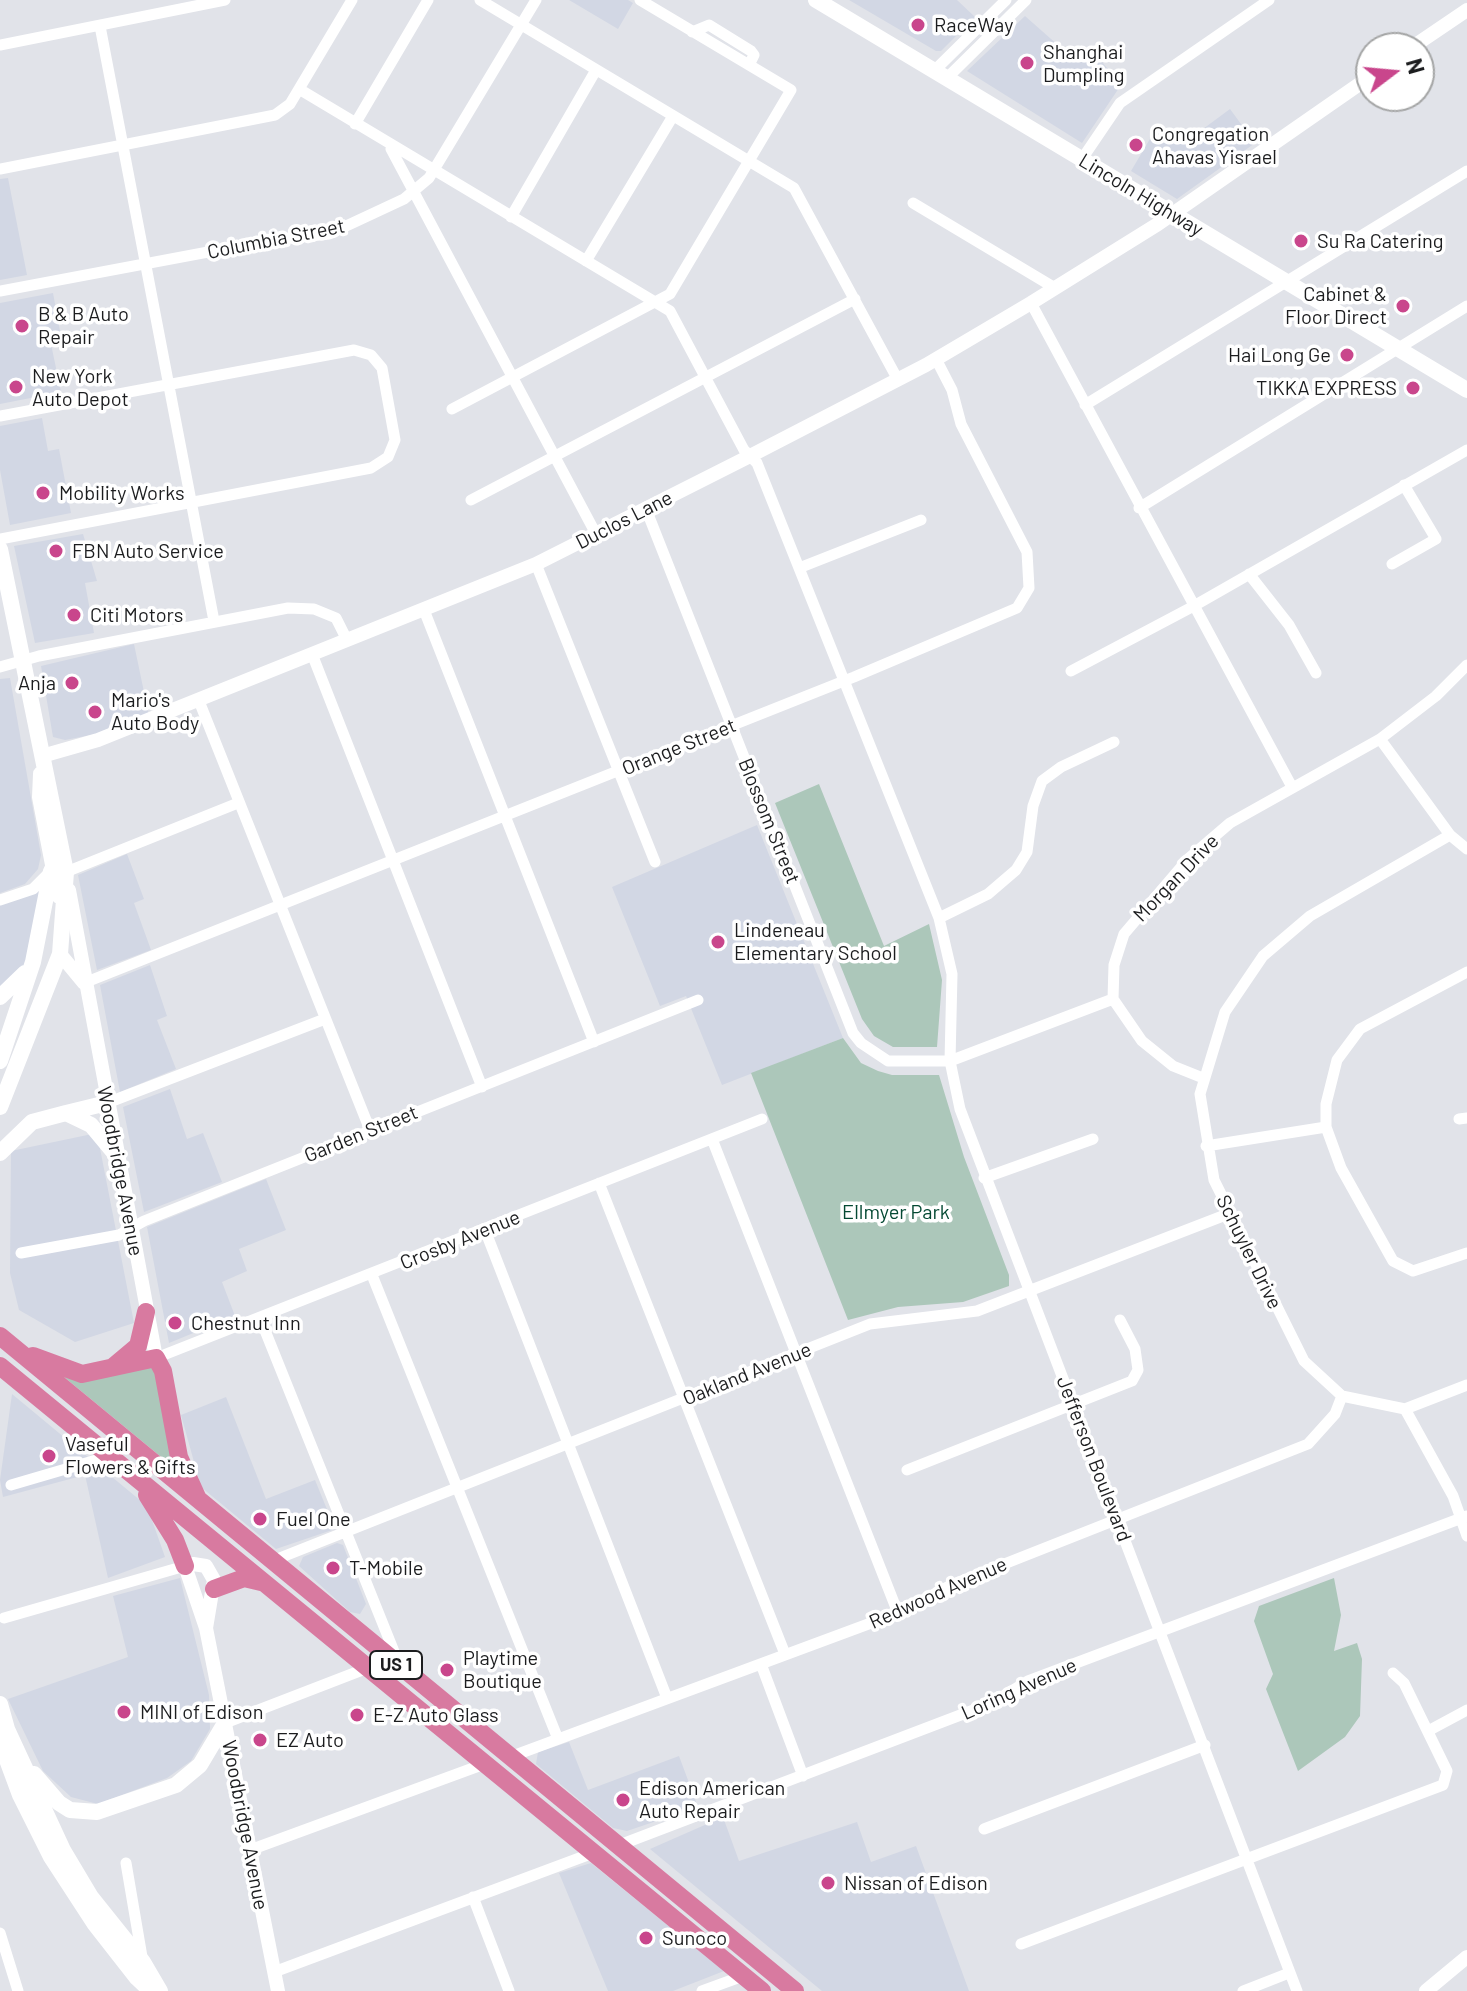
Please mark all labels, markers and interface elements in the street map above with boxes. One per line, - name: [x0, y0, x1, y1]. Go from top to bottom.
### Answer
- place label: RaceWay: [934, 13, 1013, 37]
- marker: RaceWay: [909, 16, 927, 34]
- north arrow: [1355, 32, 1435, 112]
- place label: Shanghai Dumpling: [1043, 40, 1125, 87]
- marker: Shanghai Dumpling: [1018, 54, 1036, 72]
- text: N: [1402, 55, 1431, 77]
- place label: Congregation Ahavas Yisrael: [1152, 122, 1277, 169]
- marker: Congregation Ahavas Yisrael: [1127, 136, 1145, 154]
- street label: Lincoln Highway: [1075, 148, 1207, 242]
- street label: Columbia Street: [205, 214, 347, 264]
- place label: Su Ra Catering: [1317, 229, 1443, 253]
- marker: Su Ra Catering: [1292, 232, 1310, 250]
- place label: Cabinet & Floor Direct: [1285, 282, 1387, 329]
- marker: Cabinet & Floor Direct: [1394, 297, 1412, 315]
- place label: B & B Auto Repair: [38, 302, 129, 349]
- marker: B & B Auto Repair: [13, 317, 31, 335]
- place label: Hai Long Ge: [1228, 343, 1331, 367]
- marker: Hai Long Ge: [1338, 346, 1356, 364]
- place label: New York Auto Depot: [32, 364, 129, 411]
- place label: TIKKA EXPRESS: [1256, 376, 1397, 400]
- marker: New York Auto Depot: [7, 378, 25, 396]
- marker: TIKKA EXPRESS: [1404, 379, 1422, 397]
- place label: Mobility Works: [59, 481, 185, 505]
- marker: Mobility Works: [34, 484, 52, 502]
- street label: Duclos Lane: [572, 485, 676, 555]
- place label: FBN Auto Service: [72, 539, 224, 563]
- marker: FBN Auto Service: [47, 542, 65, 560]
- place label: Citi Motors: [90, 603, 183, 627]
- marker: Citi Motors: [65, 606, 83, 624]
- place label: Anja: [18, 671, 56, 695]
- marker: Anja: [63, 674, 81, 692]
- place label: Mario's Auto Body: [111, 688, 199, 735]
- marker: Mario's Auto Body: [86, 703, 104, 721]
- street label: Orange Street: [619, 713, 739, 781]
- street label: Blossom Street: [733, 755, 805, 887]
- street label: Morgan Drive: [1128, 829, 1224, 927]
- place label: Lindeneau Elementary School: [734, 918, 897, 965]
- marker: Lindeneau Elementary School: [709, 933, 727, 951]
- street label: Woodbridge Avenue: [92, 1084, 148, 1258]
- street label: Garden Street: [301, 1100, 421, 1168]
- street label: Schuyler Drive: [1211, 1191, 1287, 1313]
- park label: Ellmyer Park: [842, 1200, 950, 1224]
- street label: Crosby Avenue: [396, 1205, 524, 1275]
- place label: Chestnut Inn: [191, 1311, 301, 1335]
- marker: Chestnut Inn: [166, 1314, 184, 1332]
- street label: Oakland Avenue: [679, 1337, 815, 1411]
- street label: Jefferson Boulevard: [1051, 1373, 1137, 1545]
- place label: Vaseful Flowers & Gifts: [65, 1432, 196, 1479]
- marker: Vaseful Flowers & Gifts: [40, 1447, 58, 1465]
- place label: Fuel One: [276, 1507, 351, 1531]
- marker: Fuel One: [251, 1510, 269, 1528]
- street label: Redwood Avenue: [865, 1552, 1011, 1634]
- place label: T-Mobile: [349, 1556, 423, 1580]
- marker: T-Mobile: [324, 1559, 342, 1577]
- place label: Playtime Boutique: [463, 1646, 542, 1693]
- road number: US 1: [370, 1651, 422, 1679]
- street label: Loring Avenue: [958, 1653, 1080, 1725]
- marker: Playtime Boutique: [438, 1661, 456, 1679]
- place label: MINI of Edison: [140, 1700, 263, 1724]
- marker: MINI of Edison: [115, 1703, 133, 1721]
- place label: E-Z Auto Glass: [373, 1703, 499, 1727]
- marker: E-Z Auto Glass: [348, 1706, 366, 1724]
- place label: EZ Auto: [276, 1728, 344, 1752]
- marker: EZ Auto: [251, 1731, 269, 1749]
- street label: Woodbridge Avenue: [217, 1738, 273, 1912]
- place label: Edison American Auto Repair: [639, 1776, 785, 1823]
- marker: Edison American Auto Repair: [614, 1791, 632, 1809]
- place label: Nissan of Edison: [844, 1871, 988, 1895]
- marker: Nissan of Edison: [819, 1874, 837, 1892]
- place label: Sunoco: [662, 1926, 727, 1950]
- marker: Sunoco: [637, 1929, 655, 1947]

